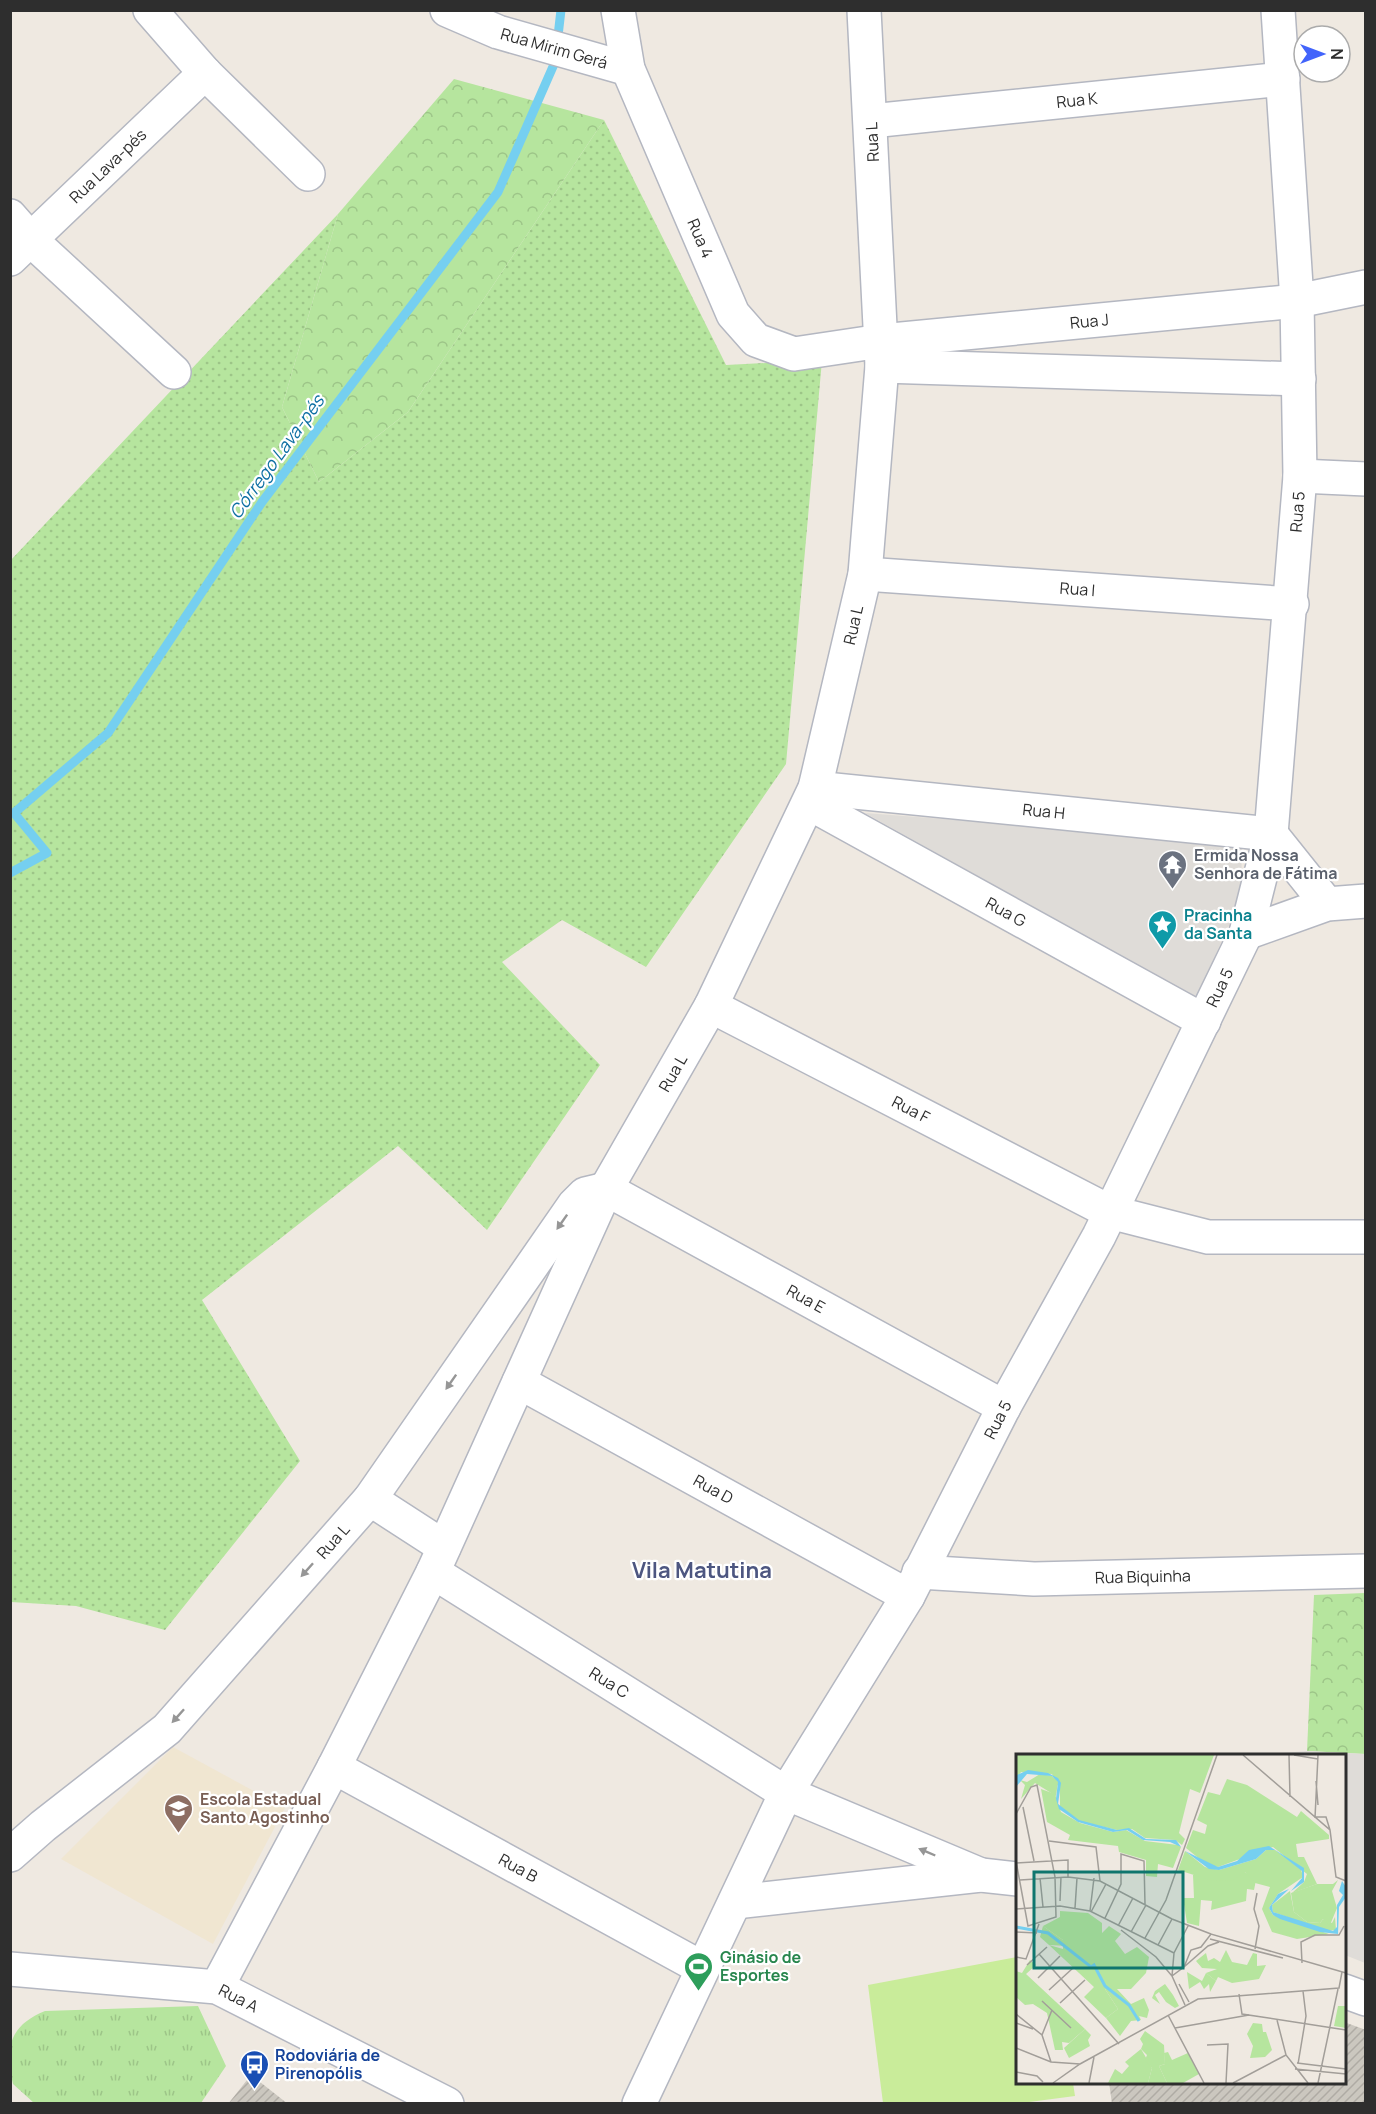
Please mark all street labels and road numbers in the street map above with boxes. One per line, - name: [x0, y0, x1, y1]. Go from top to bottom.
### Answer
- street label: Rua Mirim Gerá: [498, 22, 610, 74]
- street label: Rua K: [1055, 87, 1099, 113]
- street label: Rua L: [860, 122, 884, 162]
- street label: Rua Lava-pés: [64, 124, 151, 208]
- street label: Rua 4: [682, 215, 719, 262]
- street label: Rua J: [1069, 308, 1110, 334]
- street label: Rua 5: [1284, 490, 1310, 533]
- street label: Rua I: [1059, 577, 1096, 601]
- street label: Rua L: [838, 603, 868, 647]
- street label: Rua H: [1022, 798, 1066, 824]
- street label: Rua G: [982, 892, 1030, 932]
- street label: Rua 5: [1201, 964, 1238, 1011]
- street label: Rua L: [653, 1050, 692, 1096]
- street label: Rua F: [888, 1090, 934, 1128]
- street label: Rua E: [783, 1279, 829, 1318]
- street label: Rua 5: [979, 1396, 1017, 1443]
- street label: Rua D: [690, 1469, 738, 1509]
- street label: Rua L: [311, 1519, 354, 1563]
- street label: Rua Biquinha: [1095, 1564, 1191, 1589]
- street label: Rua C: [585, 1662, 633, 1703]
- street label: Rua B: [495, 1848, 542, 1887]
- street label: Rua A: [215, 1979, 262, 2017]

